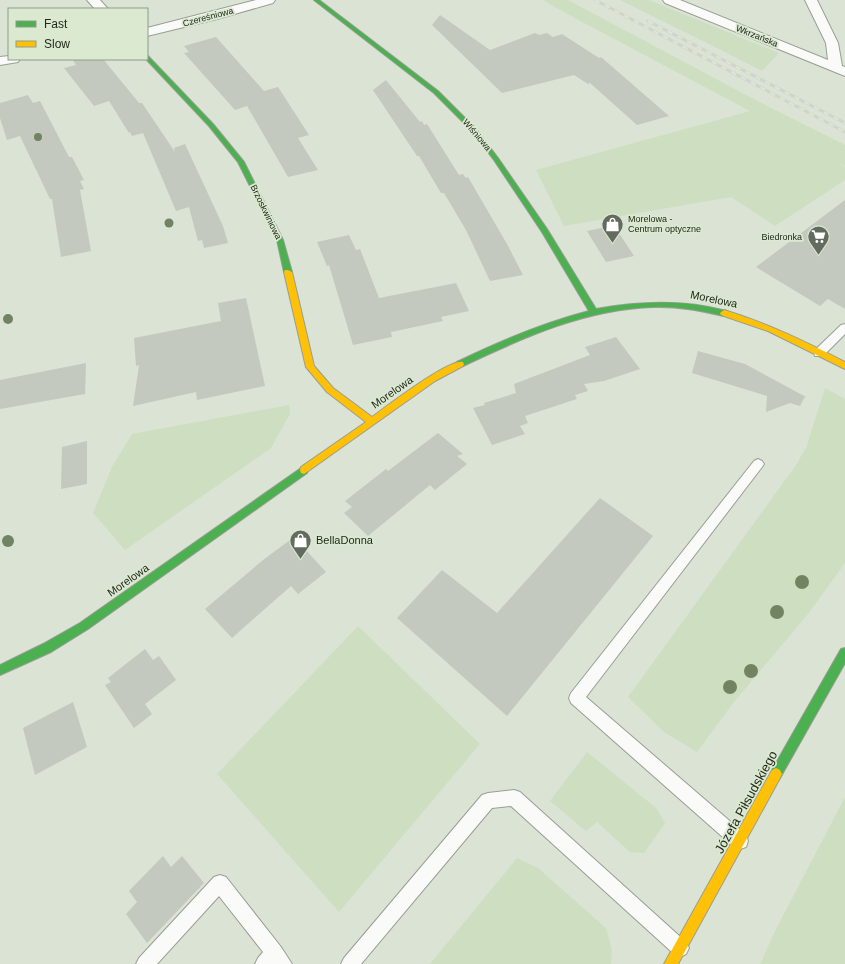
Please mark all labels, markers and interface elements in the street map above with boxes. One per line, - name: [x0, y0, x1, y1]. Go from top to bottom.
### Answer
- street label: Czereśniowa: [182, 5, 234, 29]
- legend: [8, 8, 148, 60]
- text: Fast: [44, 17, 68, 31]
- street label: Wkrzańska: [734, 23, 780, 49]
- text: Slow: [44, 37, 70, 51]
- street label: Wiśniowa: [461, 117, 493, 153]
- street label: Brzoskwiniowa: [248, 183, 284, 241]
- shop icon: Morelowa - Centrum optyczne: [599, 211, 625, 244]
- place label: Morelowa - Centrum optyczne: [628, 214, 701, 234]
- supermarket icon: Biedronka: [805, 224, 831, 257]
- place label: Biedronka: [761, 232, 802, 242]
- street label: Morelowa: [689, 288, 739, 310]
- street label: Morelowa: [369, 373, 416, 411]
- shop icon: BellaDonna: [288, 527, 314, 560]
- place label: BellaDonna: [316, 534, 374, 546]
- street label: Morelowa: [105, 561, 152, 599]
- street label: Józefa Piłsudskiego: [712, 748, 780, 856]

